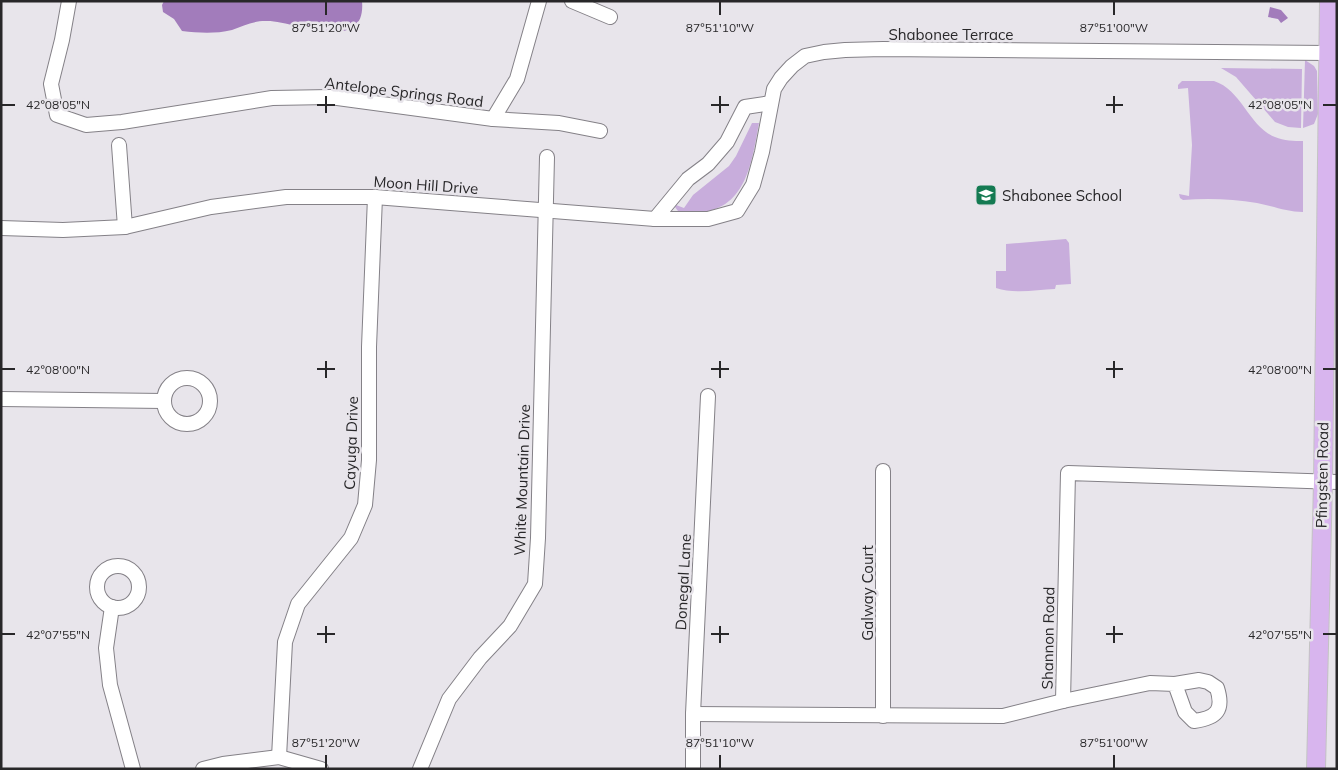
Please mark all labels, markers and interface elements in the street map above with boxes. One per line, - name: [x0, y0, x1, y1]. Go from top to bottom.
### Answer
- text: 87°51'20"W: [292, 20, 360, 35]
- text: 87°51'10"W: [686, 20, 754, 35]
- text: 87°51'00"W: [1080, 20, 1148, 35]
- street label: Shabonee Terrace: [888, 25, 1014, 44]
- street label: Antelope Springs Road: [324, 73, 484, 111]
- text: 42°08'05"N: [26, 97, 90, 112]
- text: 42°08'05"N: [1248, 97, 1312, 112]
- street label: Moon Hill Drive: [373, 172, 479, 198]
- school or university icon: Shabonee School: [974, 183, 998, 207]
- place label: Shabonee School: [1002, 186, 1122, 205]
- text: 42°08'00"N: [26, 362, 90, 377]
- text: 42°08'00"N: [1248, 362, 1312, 377]
- street label: Cayuga Drive: [340, 396, 362, 490]
- street label: White Mountain Drive: [510, 404, 534, 556]
- street label: Pfingsten Road: [1312, 422, 1332, 528]
- street label: Donegal Lane: [671, 533, 695, 631]
- street label: Galway Court: [858, 545, 877, 641]
- street label: Shannon Road: [1038, 586, 1058, 690]
- text: 42°07'55"N: [26, 627, 90, 642]
- text: 42°07'55"N: [1248, 627, 1312, 642]
- text: 87°51'20"W: [292, 735, 360, 750]
- text: 87°51'10"W: [686, 735, 754, 750]
- text: 87°51'00"W: [1080, 735, 1148, 750]

